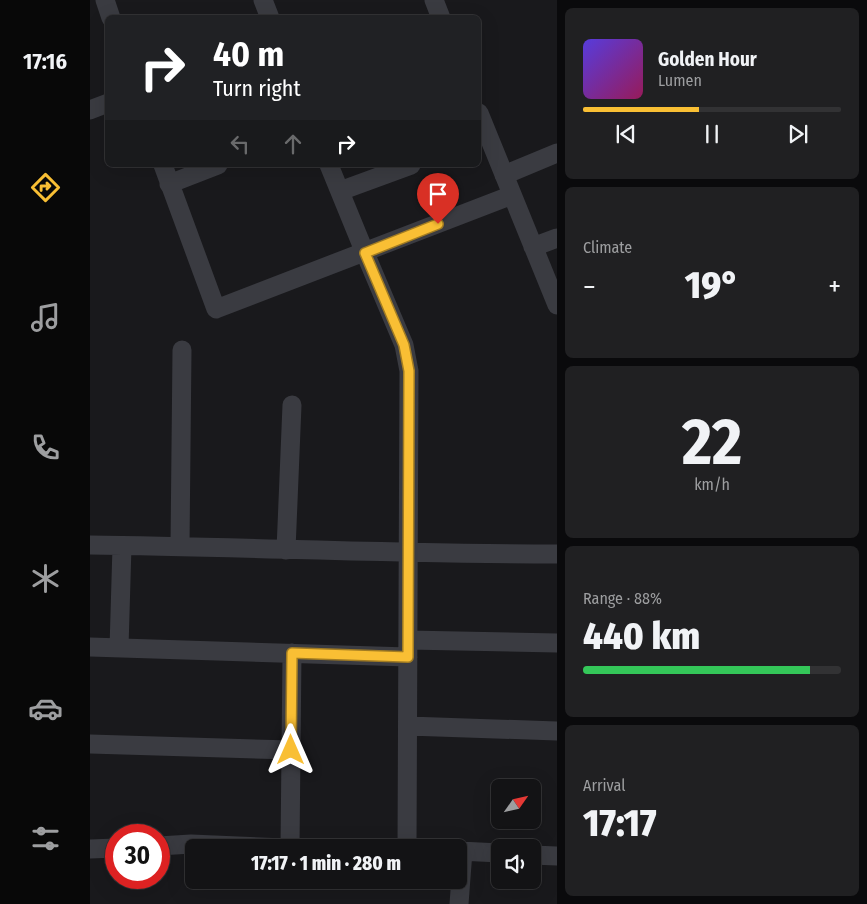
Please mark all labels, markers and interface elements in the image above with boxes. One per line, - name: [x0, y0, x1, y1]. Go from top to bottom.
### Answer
- text: 40 m: [213, 33, 284, 75]
- icon: right: [130, 35, 195, 100]
- text: 17:16: [23, 48, 67, 75]
- text: Golden Hour: [658, 48, 757, 71]
- text: Lumen: [658, 71, 702, 90]
- text: Turn right: [213, 75, 301, 102]
- icon: previous: [612, 120, 640, 148]
- icon: pause: [698, 120, 726, 148]
- icon: next: [784, 120, 812, 148]
- icon: left: [226, 130, 254, 158]
- icon: ahead: [279, 130, 307, 158]
- icon: right: [332, 130, 360, 158]
- icon: directions: [28, 170, 63, 205]
- pin: [417, 173, 459, 224]
- icon: arrive: [424, 180, 452, 208]
- text: Climate: [583, 238, 632, 257]
- text: 19°: [685, 262, 739, 308]
- text: −: [583, 270, 596, 303]
- text: +: [828, 270, 841, 303]
- icon: music: [28, 300, 63, 335]
- text: 22: [682, 403, 742, 481]
- icon: phone: [28, 430, 63, 465]
- text: km/h: [694, 475, 730, 494]
- icon: climate: [28, 561, 63, 596]
- text: Range · 88%: [583, 589, 662, 608]
- text: 440 km: [583, 613, 700, 659]
- icon: car: [28, 691, 63, 726]
- position arrow: [264, 723, 316, 775]
- text: Arrival: [583, 776, 625, 795]
- north arrow: [491, 779, 541, 829]
- map controls: [491, 779, 541, 889]
- text: 17:17: [583, 800, 656, 846]
- icon: filters: [28, 821, 63, 856]
- speed limit sign: 30: [105, 824, 170, 889]
- button: sound: [491, 839, 541, 889]
- text: 17:17 · 1 min · 280 m: [251, 852, 401, 875]

